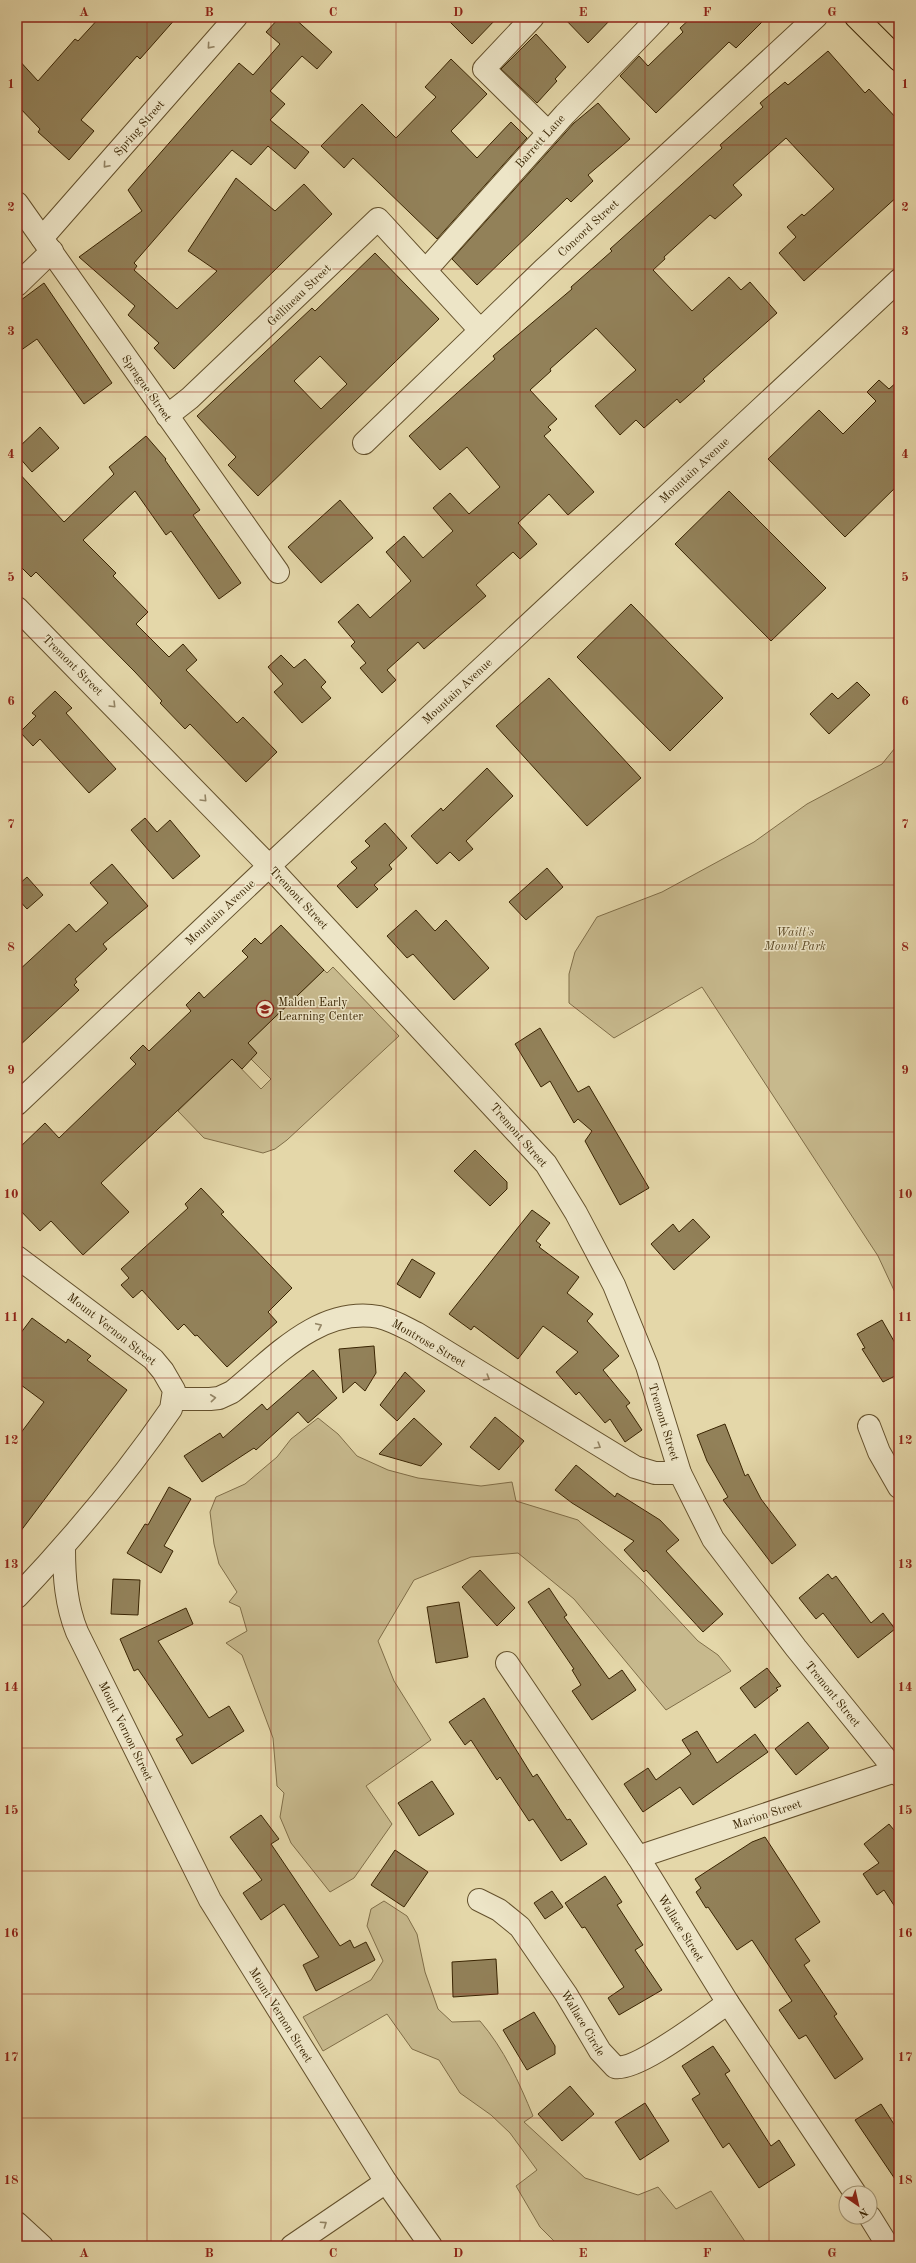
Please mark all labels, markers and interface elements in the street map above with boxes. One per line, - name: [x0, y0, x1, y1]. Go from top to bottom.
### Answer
- text: A: [79, 6, 89, 19]
- text: B: [204, 6, 214, 19]
- text: C: [329, 6, 337, 19]
- text: D: [453, 6, 463, 19]
- text: E: [579, 6, 588, 19]
- text: F: [703, 6, 712, 19]
- text: G: [827, 6, 837, 19]
- one-way arrow: [208, 42, 215, 49]
- text: 1: [7, 78, 15, 91]
- text: 1: [901, 78, 909, 91]
- street label: Spring Street: [112, 98, 167, 159]
- street label: Barrett Lane: [514, 112, 568, 171]
- one-way arrow: [104, 160, 111, 168]
- street label: Concord Street: [556, 198, 621, 260]
- text: 2: [7, 201, 15, 214]
- text: 2: [901, 201, 909, 214]
- street label: Gellineau Street: [266, 262, 334, 329]
- text: 3: [7, 325, 15, 338]
- text: 3: [901, 325, 909, 338]
- street label: Sprague Street: [119, 353, 173, 424]
- street label: Mountain Avenue: [658, 435, 732, 506]
- text: 4: [7, 448, 15, 461]
- text: 4: [901, 448, 909, 461]
- text: 5: [7, 571, 15, 584]
- text: 5: [901, 571, 909, 584]
- street label: Tremont Street: [40, 633, 105, 698]
- street label: Mountain Avenue: [421, 656, 495, 727]
- text: 6: [7, 695, 15, 708]
- text: 6: [901, 695, 909, 708]
- one-way arrow: [108, 700, 116, 708]
- one-way arrow: [199, 794, 206, 801]
- text: 7: [7, 818, 15, 831]
- text: 7: [901, 818, 909, 831]
- street label: Tremont Street: [266, 865, 330, 932]
- street label: Mountain Avenue: [184, 877, 258, 948]
- park label: Waitt's Mount Park: [763, 927, 826, 953]
- text: 8: [7, 941, 15, 954]
- text: 8: [901, 941, 909, 954]
- place label: Malden Early Learning Center: [278, 997, 363, 1023]
- school or university icon: Malden Early Learning Center: [255, 999, 275, 1019]
- text: 9: [7, 1064, 15, 1077]
- text: 9: [901, 1064, 909, 1077]
- street label: Tremont Street: [487, 1101, 549, 1170]
- text: 10: [3, 1188, 19, 1201]
- text: 10: [897, 1188, 913, 1201]
- street label: Mount Vernon Street: [65, 1291, 158, 1368]
- text: 11: [3, 1311, 19, 1324]
- text: 11: [897, 1311, 913, 1324]
- street label: Montrose Street: [389, 1318, 468, 1370]
- one-way arrow: [315, 1323, 322, 1331]
- one-way arrow: [483, 1373, 490, 1381]
- street label: Tremont Street: [646, 1382, 681, 1462]
- one-way arrow: [210, 1394, 216, 1403]
- text: 12: [3, 1434, 19, 1447]
- text: 12: [897, 1434, 913, 1447]
- one-way arrow: [594, 1441, 601, 1448]
- text: 13: [3, 1558, 19, 1571]
- text: 13: [897, 1558, 913, 1571]
- street label: Tremont Street: [802, 1660, 862, 1730]
- street label: Mount Vernon Street: [96, 1680, 154, 1783]
- text: 14: [3, 1681, 19, 1694]
- text: 14: [897, 1681, 913, 1694]
- street label: Marion Street: [731, 1798, 803, 1832]
- text: 15: [3, 1804, 19, 1817]
- text: 15: [897, 1804, 913, 1817]
- street label: Wallace Street: [655, 1893, 705, 1964]
- text: 16: [3, 1927, 19, 1940]
- text: 16: [897, 1927, 913, 1940]
- street label: Mount Vernon Street: [246, 1966, 314, 2065]
- street label: Wallace Circle: [558, 1988, 607, 2059]
- text: 17: [3, 2051, 19, 2064]
- text: 17: [897, 2051, 913, 2064]
- text: 18: [3, 2174, 19, 2187]
- text: 18: [897, 2174, 913, 2187]
- north arrow: [838, 2185, 878, 2225]
- text: N: [856, 2205, 869, 2219]
- one-way arrow: [320, 2221, 327, 2229]
- text: A: [79, 2247, 89, 2260]
- text: B: [204, 2247, 214, 2260]
- text: C: [329, 2247, 337, 2260]
- text: D: [453, 2247, 463, 2260]
- text: E: [579, 2247, 588, 2260]
- text: F: [703, 2247, 712, 2260]
- text: G: [827, 2247, 837, 2260]

